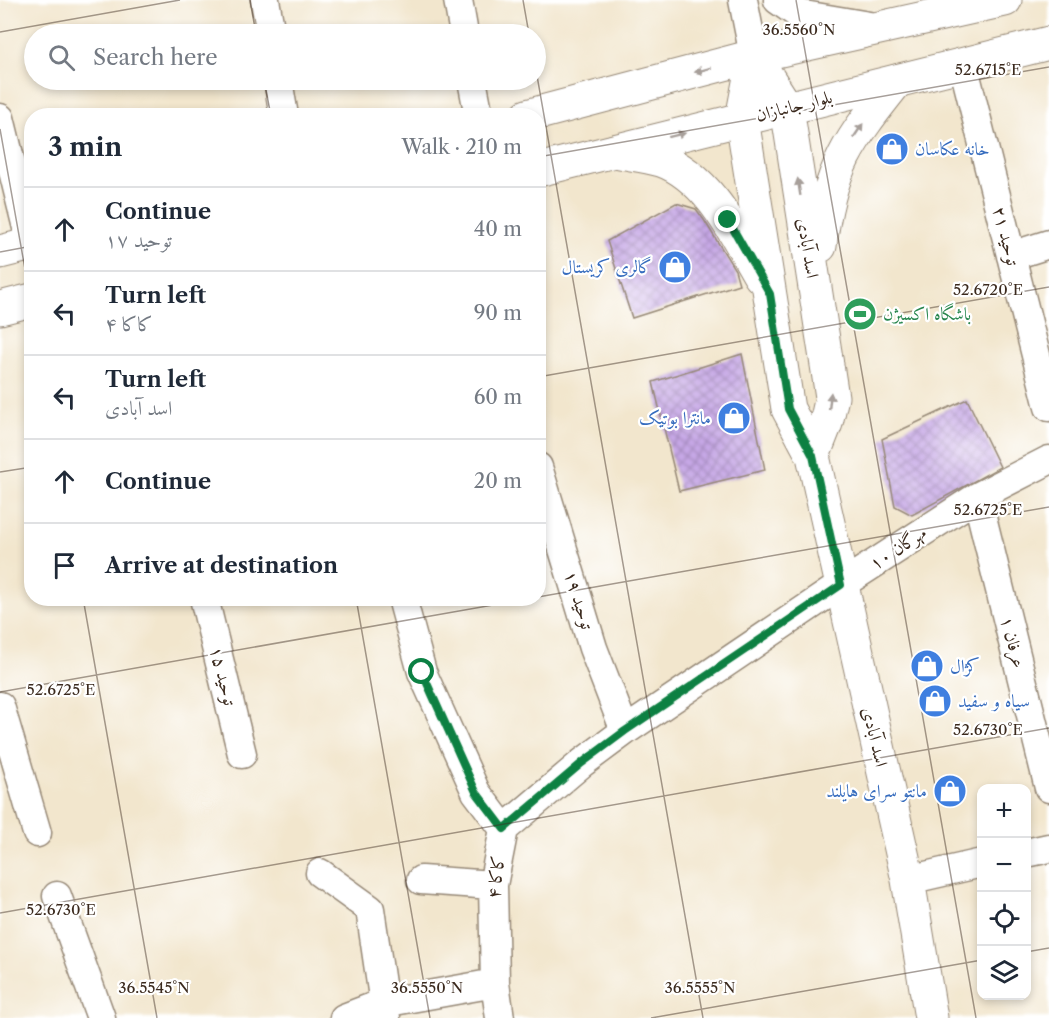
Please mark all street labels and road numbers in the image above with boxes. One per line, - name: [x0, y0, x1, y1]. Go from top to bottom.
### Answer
- street label: بلوار جانبازان: [753, 86, 835, 126]
- street label: توحید ۲۱: [988, 204, 1024, 268]
- street label: اسد آبادی: [792, 216, 824, 280]
- street label: مهرگان ۱۰: [866, 522, 931, 575]
- street label: توحید ۱۹: [560, 568, 598, 633]
- street label: عرفان ۱: [994, 614, 1030, 670]
- street label: توحید ۱۵: [205, 644, 241, 708]
- street label: اسد آبادی: [857, 705, 893, 769]
- street label: کاکا ۴: [482, 854, 510, 900]

